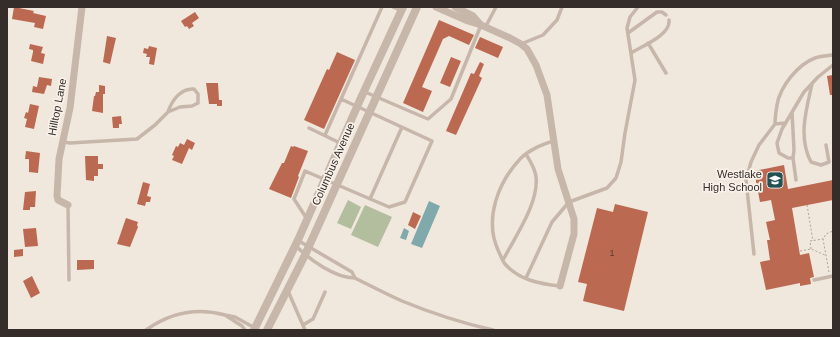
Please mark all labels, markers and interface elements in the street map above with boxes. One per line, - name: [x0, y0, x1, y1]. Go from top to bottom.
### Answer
- street label: Hilltop Lane: [46, 77, 68, 137]
- street label: Columbus Avenue: [309, 121, 357, 207]
- place label: Westlake High School: [703, 168, 762, 193]
- school or university icon: Westlake High School: [765, 170, 785, 190]
- house number: 1: [609, 248, 615, 258]

